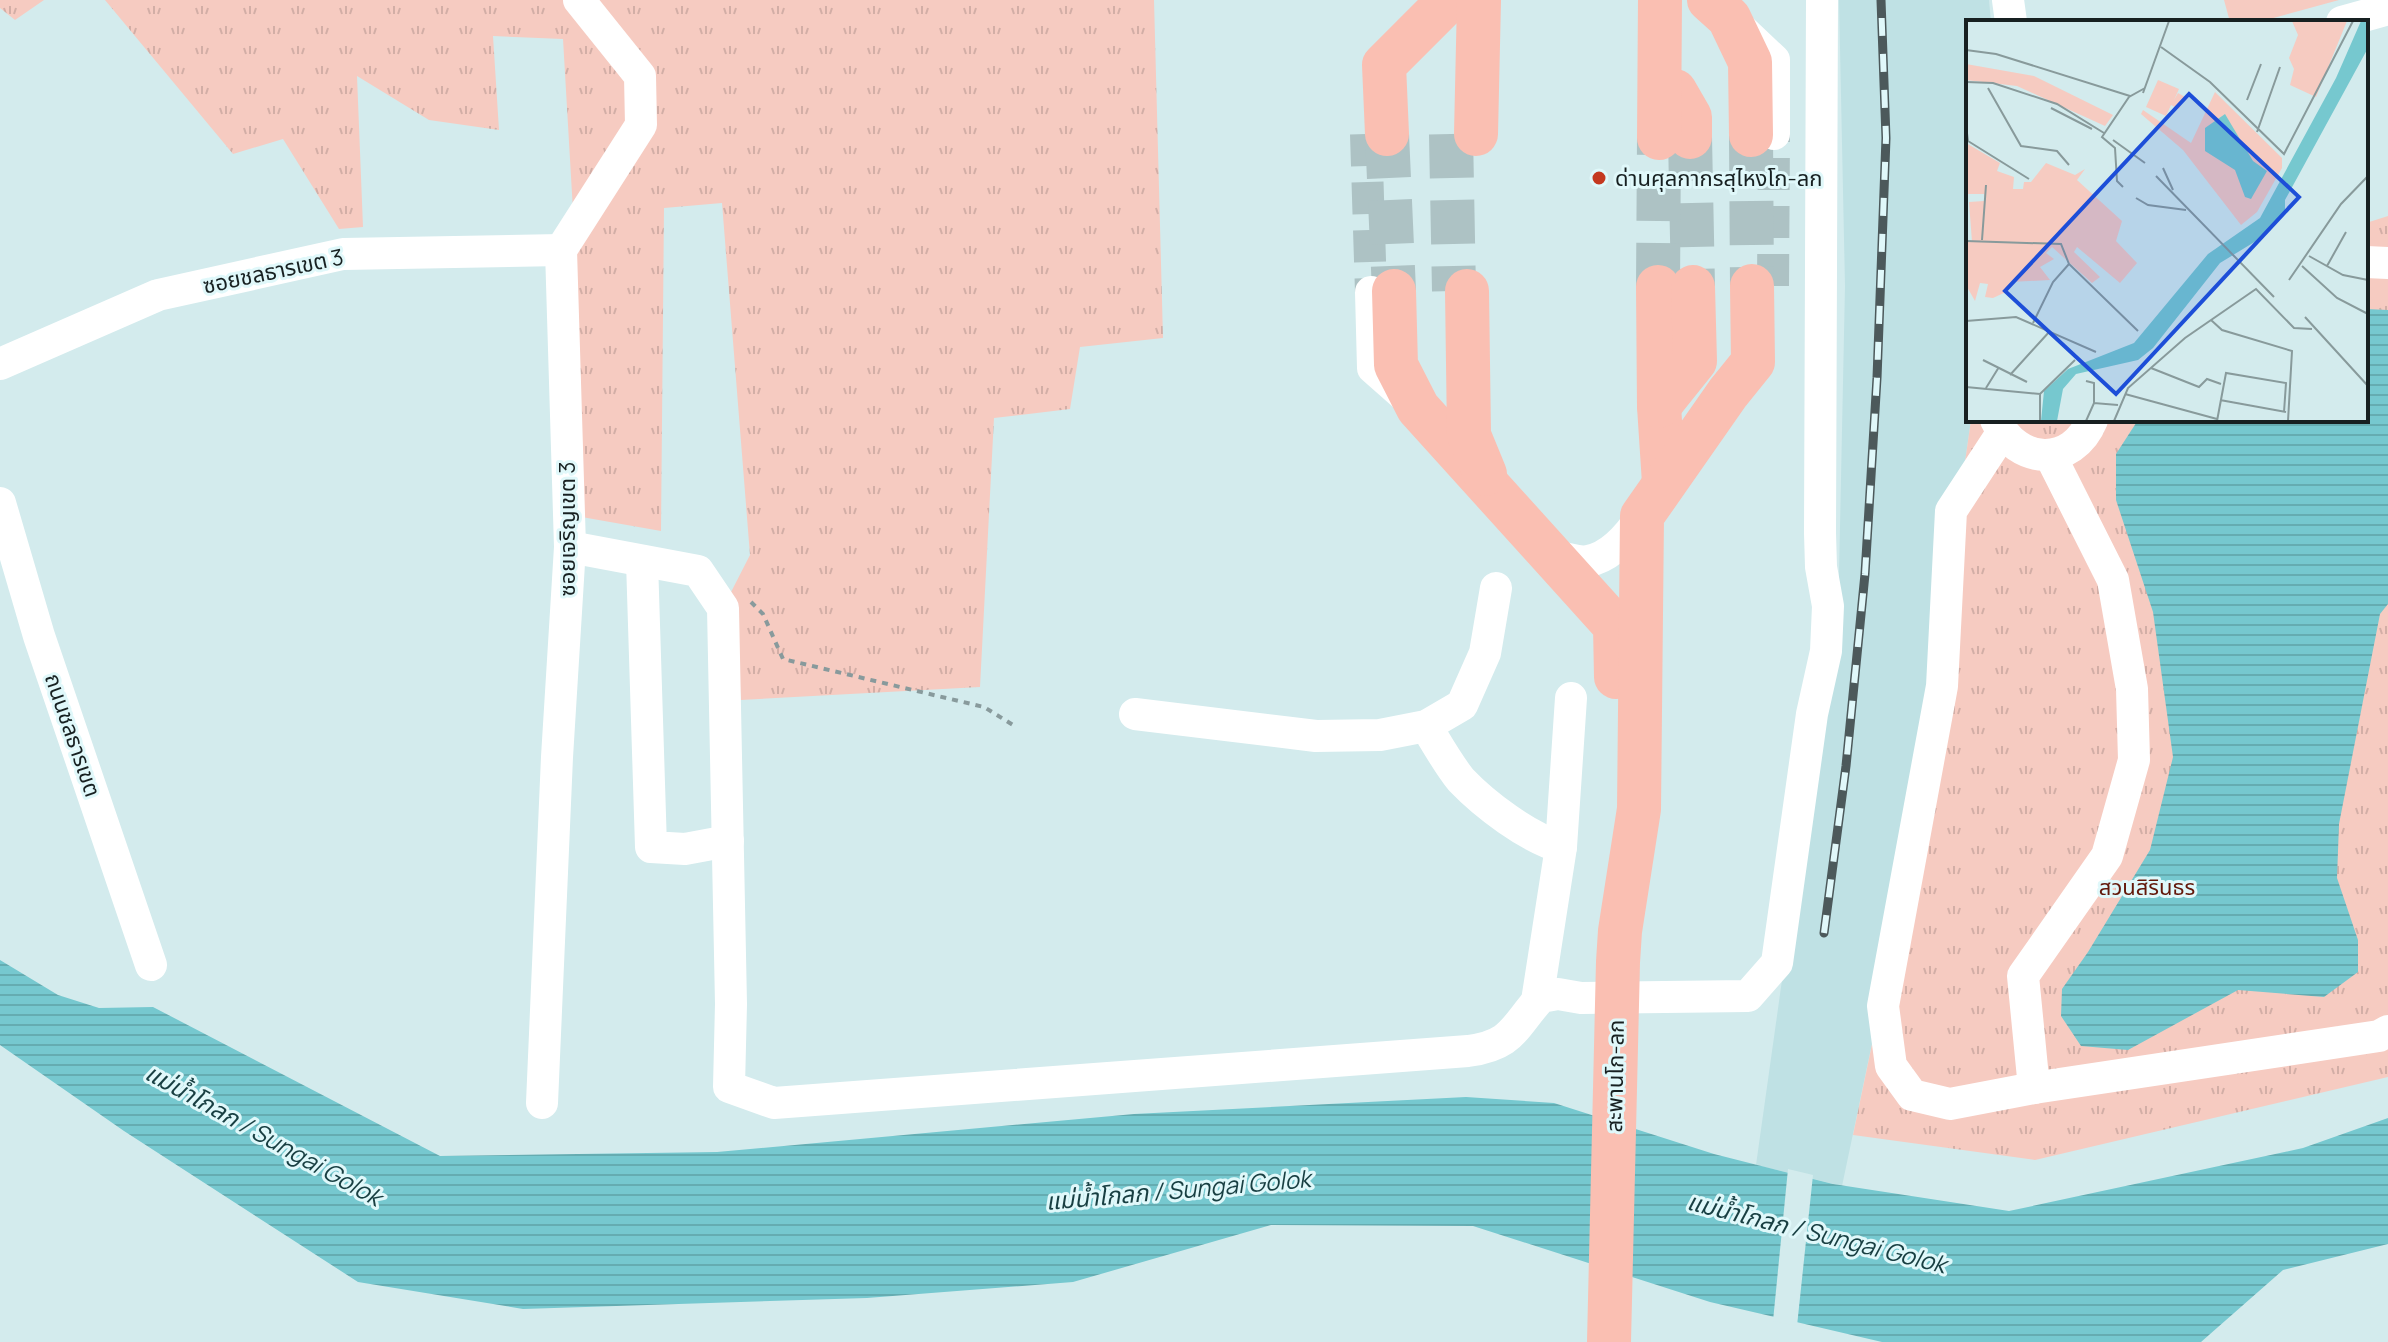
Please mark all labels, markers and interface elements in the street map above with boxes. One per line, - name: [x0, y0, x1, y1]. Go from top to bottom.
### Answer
- inset map: [1966, 20, 2368, 422]
- place label: ด่านศุลกากรสุไหงโก-ลก: [1615, 163, 1822, 193]
- marker: ด่านศุลกากรสุไหงโก-ลก: [1590, 169, 1608, 187]
- street label: ซอยชลธารเขต 3: [200, 241, 346, 301]
- street label: ซอยเจริญเขต 3: [552, 461, 582, 597]
- street label: ถนนชลธารเขต: [38, 669, 108, 801]
- park label: สวนสิรินธร: [2099, 872, 2195, 902]
- street label: สะพานโก-ลก: [1599, 1019, 1631, 1133]
- water label: แม่น้ำโกลก / Sungai Golok: [140, 1055, 391, 1214]
- water label: แม่น้ำโกลก / Sungai Golok: [1044, 1161, 1315, 1217]
- water label: แม่น้ำโกลก / Sungai Golok: [1684, 1184, 1953, 1281]

